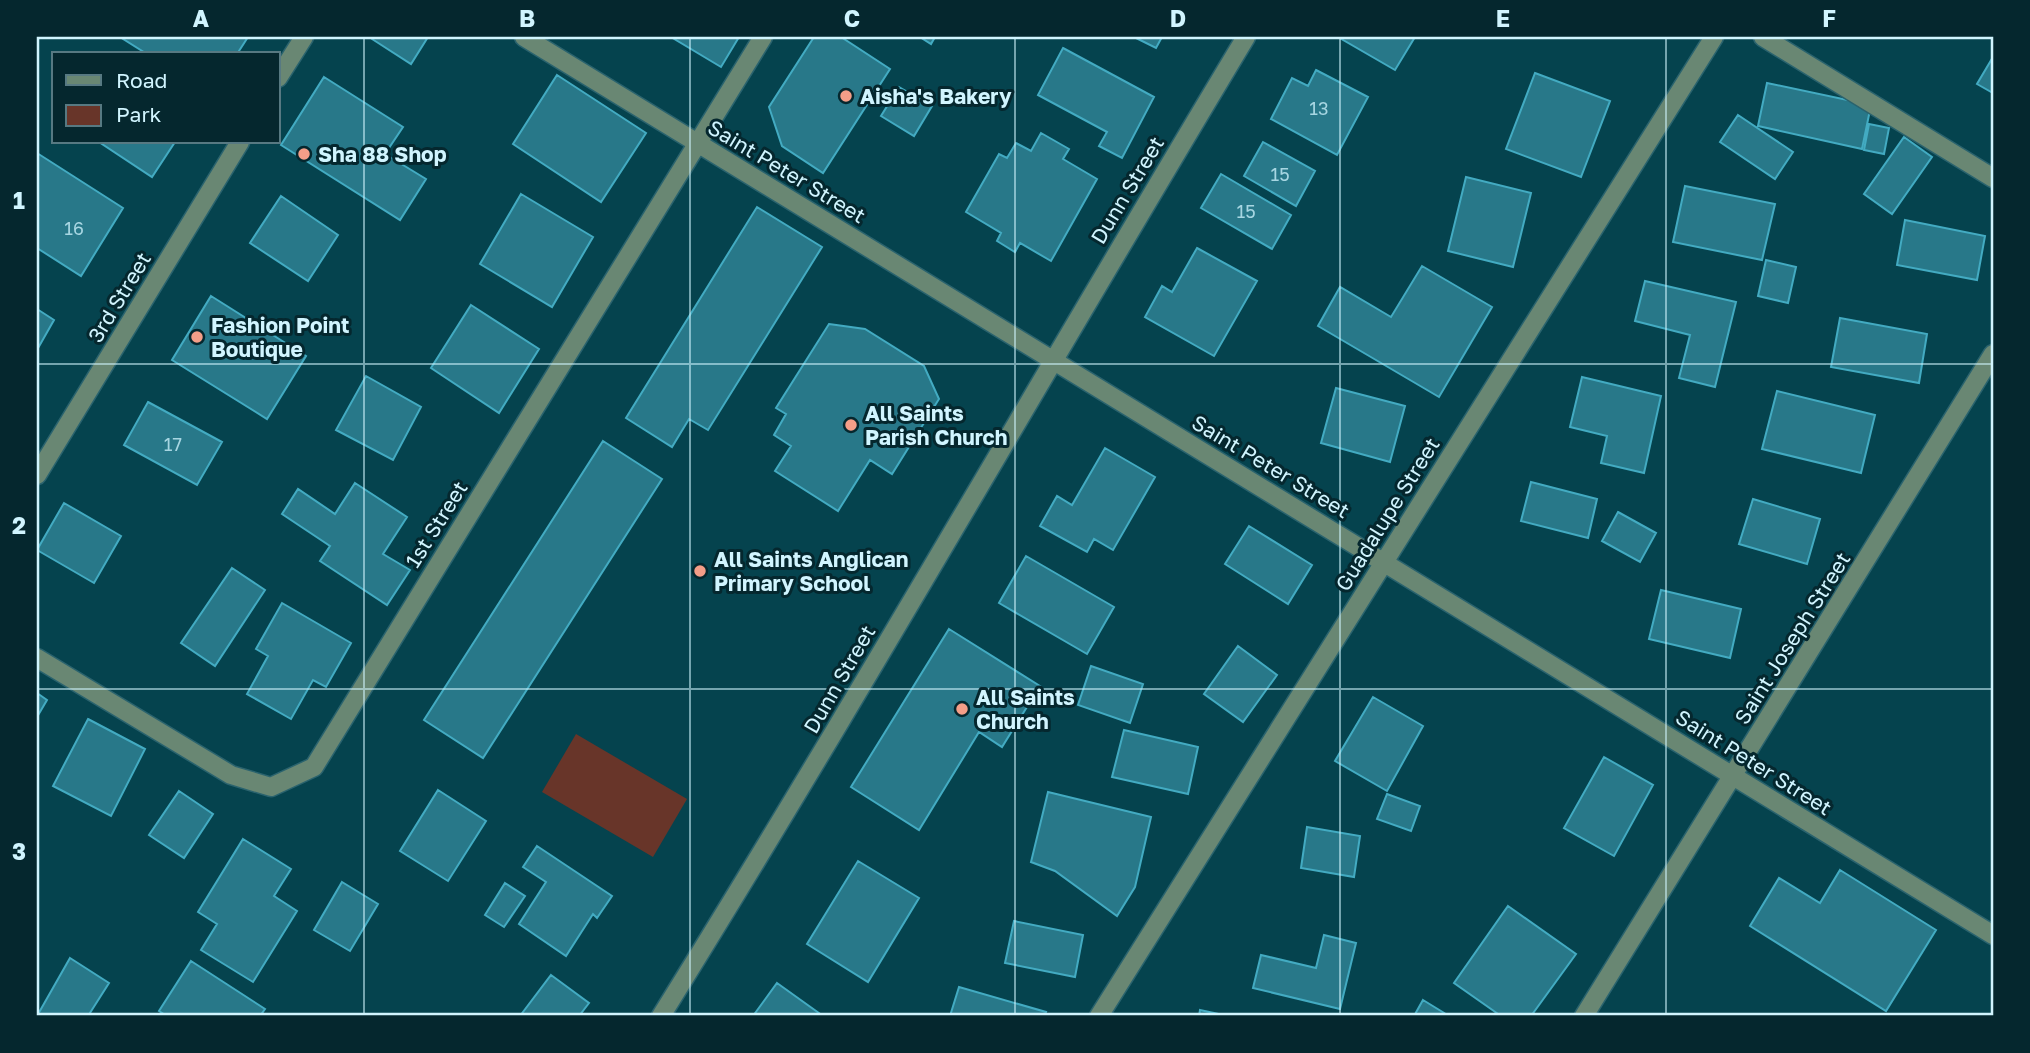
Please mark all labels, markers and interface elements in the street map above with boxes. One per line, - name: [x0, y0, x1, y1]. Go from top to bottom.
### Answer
- text: A: [193, 4, 210, 32]
- text: B: [519, 4, 535, 32]
- text: C: [844, 4, 860, 32]
- text: D: [1170, 4, 1186, 32]
- text: E: [1496, 4, 1510, 32]
- text: F: [1822, 4, 1836, 32]
- legend: [52, 52, 280, 144]
- text: Road: [116, 67, 167, 93]
- place label: Aisha's Bakery: [860, 83, 1012, 109]
- marker: Aisha's Bakery: [838, 88, 854, 104]
- house number: 13: [1309, 97, 1329, 119]
- text: Park: [116, 101, 162, 127]
- street label: Saint Peter Street: [704, 114, 870, 228]
- street label: Dunn Street: [1085, 132, 1169, 248]
- place label: Sha 88 Shop: [318, 141, 447, 167]
- marker: Sha 88 Shop: [296, 146, 312, 162]
- house number: 15: [1270, 163, 1290, 185]
- text: 1: [13, 186, 25, 214]
- house number: 15: [1236, 200, 1256, 222]
- house number: 16: [64, 217, 84, 239]
- street label: 3rd Street: [82, 247, 156, 347]
- place label: Fashion Point Boutique: [211, 312, 349, 362]
- marker: Fashion Point Boutique: [189, 329, 205, 345]
- place label: All Saints Parish Church: [865, 400, 1007, 450]
- street label: Saint Peter Street: [1188, 409, 1354, 523]
- marker: All Saints Parish Church: [843, 417, 859, 433]
- street label: Guadalupe Street: [1329, 432, 1445, 596]
- house number: 17: [164, 433, 182, 455]
- street label: 1st Street: [399, 476, 473, 572]
- text: 2: [12, 511, 26, 539]
- place label: All Saints Anglican Primary School: [714, 546, 908, 596]
- street label: Saint Joseph Street: [1728, 547, 1856, 729]
- marker: All Saints Anglican Primary School: [692, 563, 708, 579]
- street label: Dunn Street: [798, 620, 880, 738]
- place label: All Saints Church: [976, 684, 1075, 734]
- marker: All Saints Church: [954, 701, 970, 717]
- street label: Saint Peter Street: [1671, 703, 1837, 821]
- text: 3: [12, 837, 26, 865]

